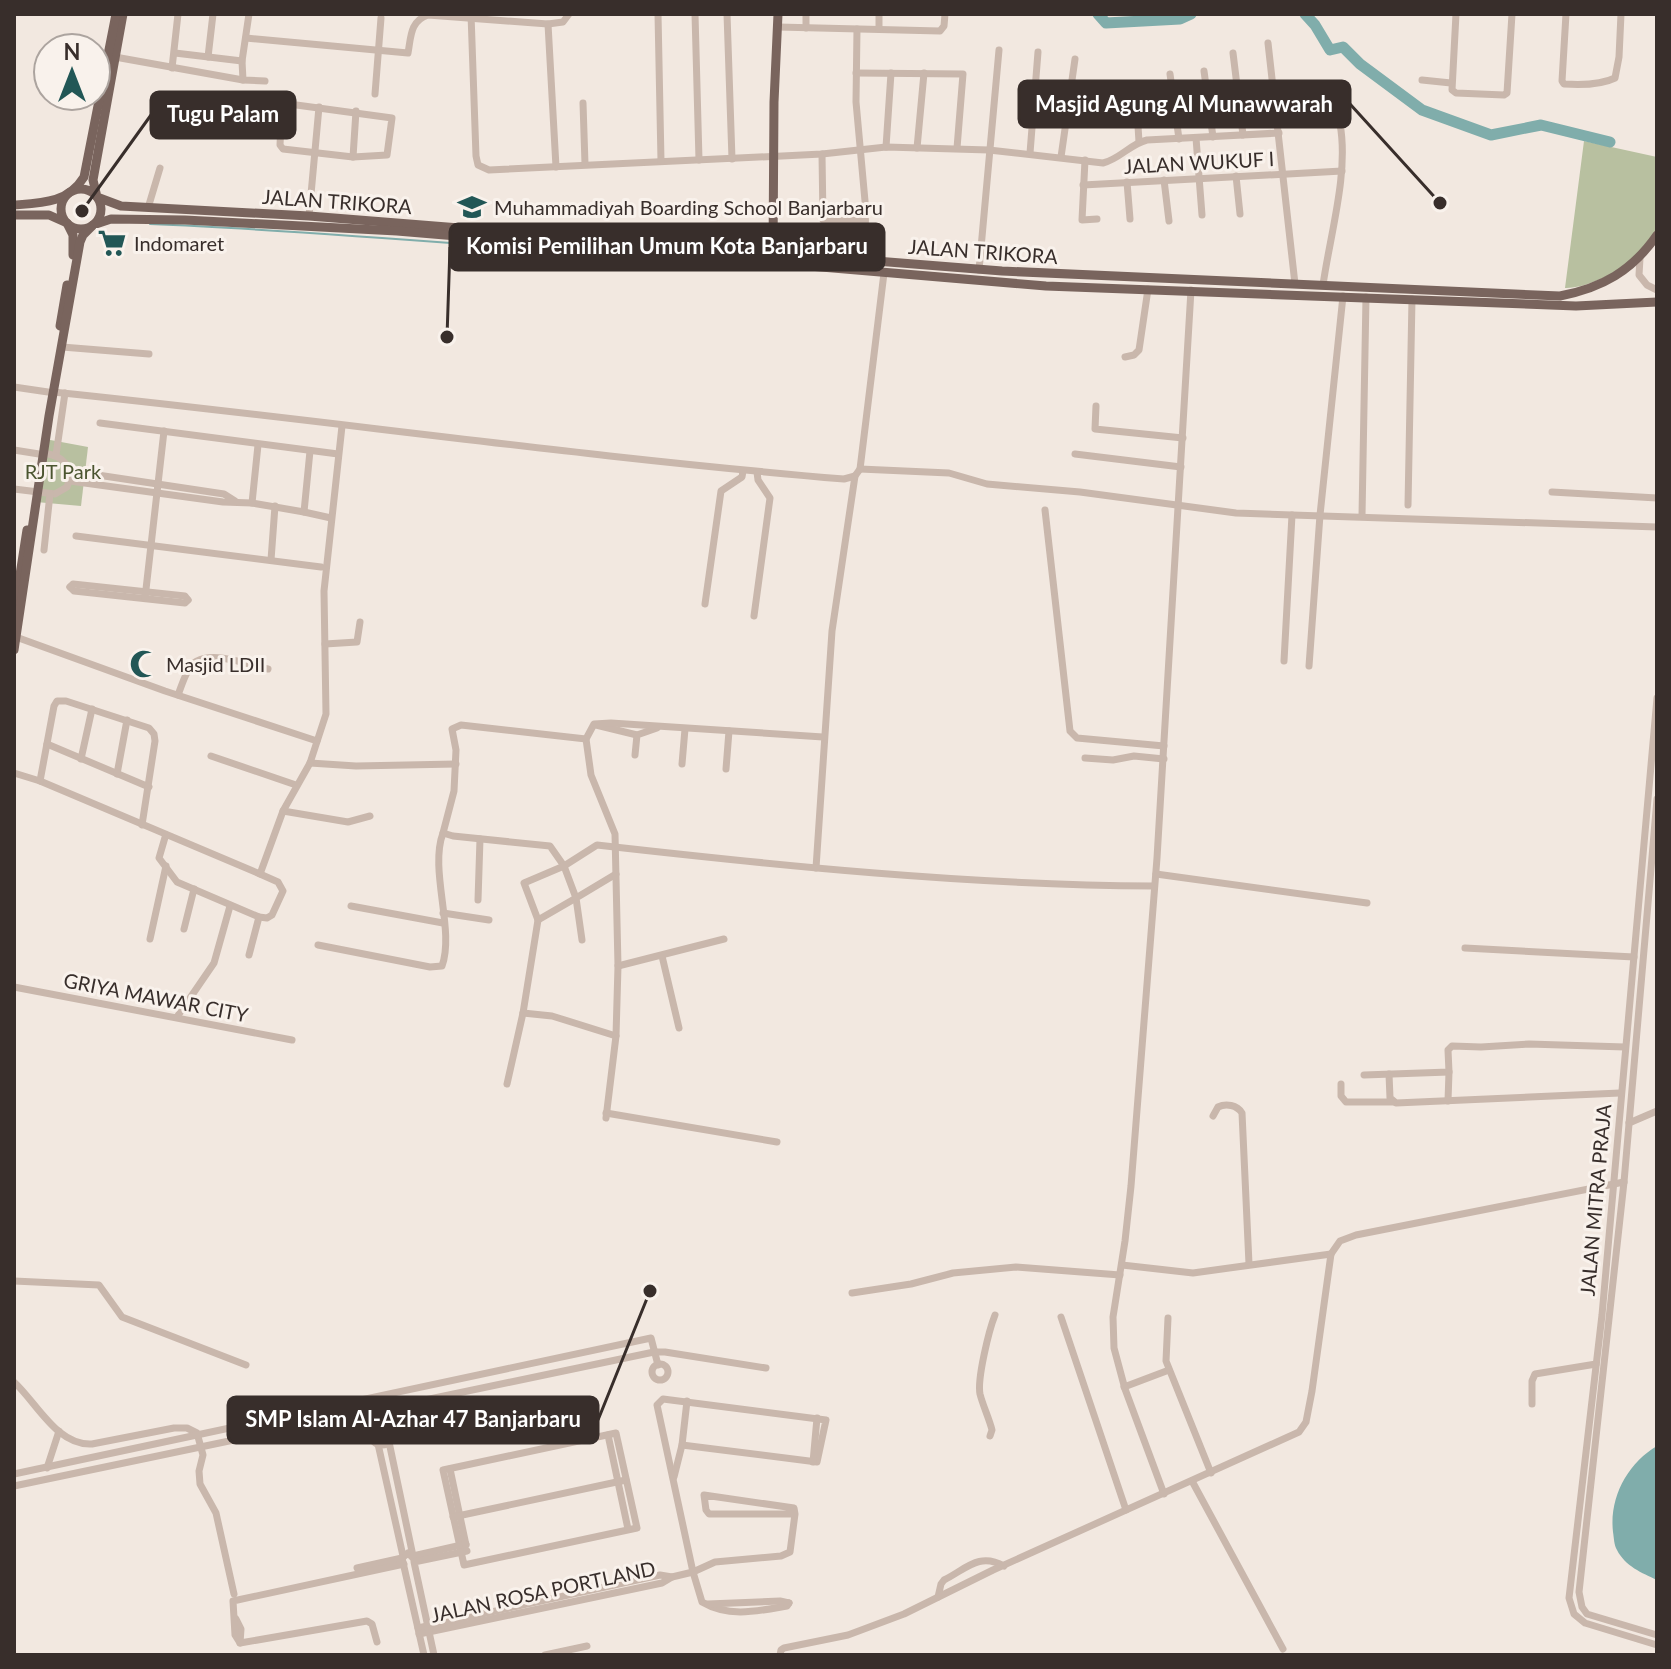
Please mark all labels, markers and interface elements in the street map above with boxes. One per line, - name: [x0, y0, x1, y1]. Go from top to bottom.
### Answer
- north arrow: [32, 32, 112, 112]
- text: N: [64, 38, 80, 65]
- callout: Masjid Agung Al Munawwarah: [1019, 81, 1350, 127]
- text: Masjid Agung Al Munawwarah: [1035, 90, 1333, 117]
- callout: Tugu Palam: [151, 92, 295, 138]
- text: Tugu Palam: [167, 100, 279, 127]
- street label: JALAN WUKUF I: [1123, 146, 1275, 178]
- street label: JALAN TRIKORA: [261, 184, 413, 218]
- school or university icon: Muhammadiyah Boarding School Banjarbaru: [457, 192, 487, 222]
- place label: Muhammadiyah Boarding School Banjarbaru: [494, 195, 883, 219]
- callout: Komisi Pemilihan Umum Kota Banjarbaru: [450, 224, 884, 270]
- supermarket icon: Indomaret: [97, 228, 127, 258]
- place label: Indomaret: [134, 231, 224, 255]
- text: Komisi Pemilihan Umum Kota Banjarbaru: [466, 232, 868, 259]
- street label: JALAN TRIKORA: [907, 234, 1059, 268]
- park label: RJT Park: [25, 459, 102, 483]
- mosque icon: Masjid LDII: [129, 649, 159, 679]
- place label: Masjid LDII: [166, 652, 265, 676]
- street label: GRIYA MAWAR CITY: [62, 967, 251, 1027]
- street label: JALAN MITRA PRAJA: [1575, 1103, 1615, 1297]
- callout: SMP Islam Al-Azhar 47 Banjarbaru: [228, 1397, 598, 1443]
- text: SMP Islam Al-Azhar 47 Banjarbaru: [245, 1405, 581, 1432]
- street label: JALAN ROSA PORTLAND: [428, 1555, 658, 1627]

